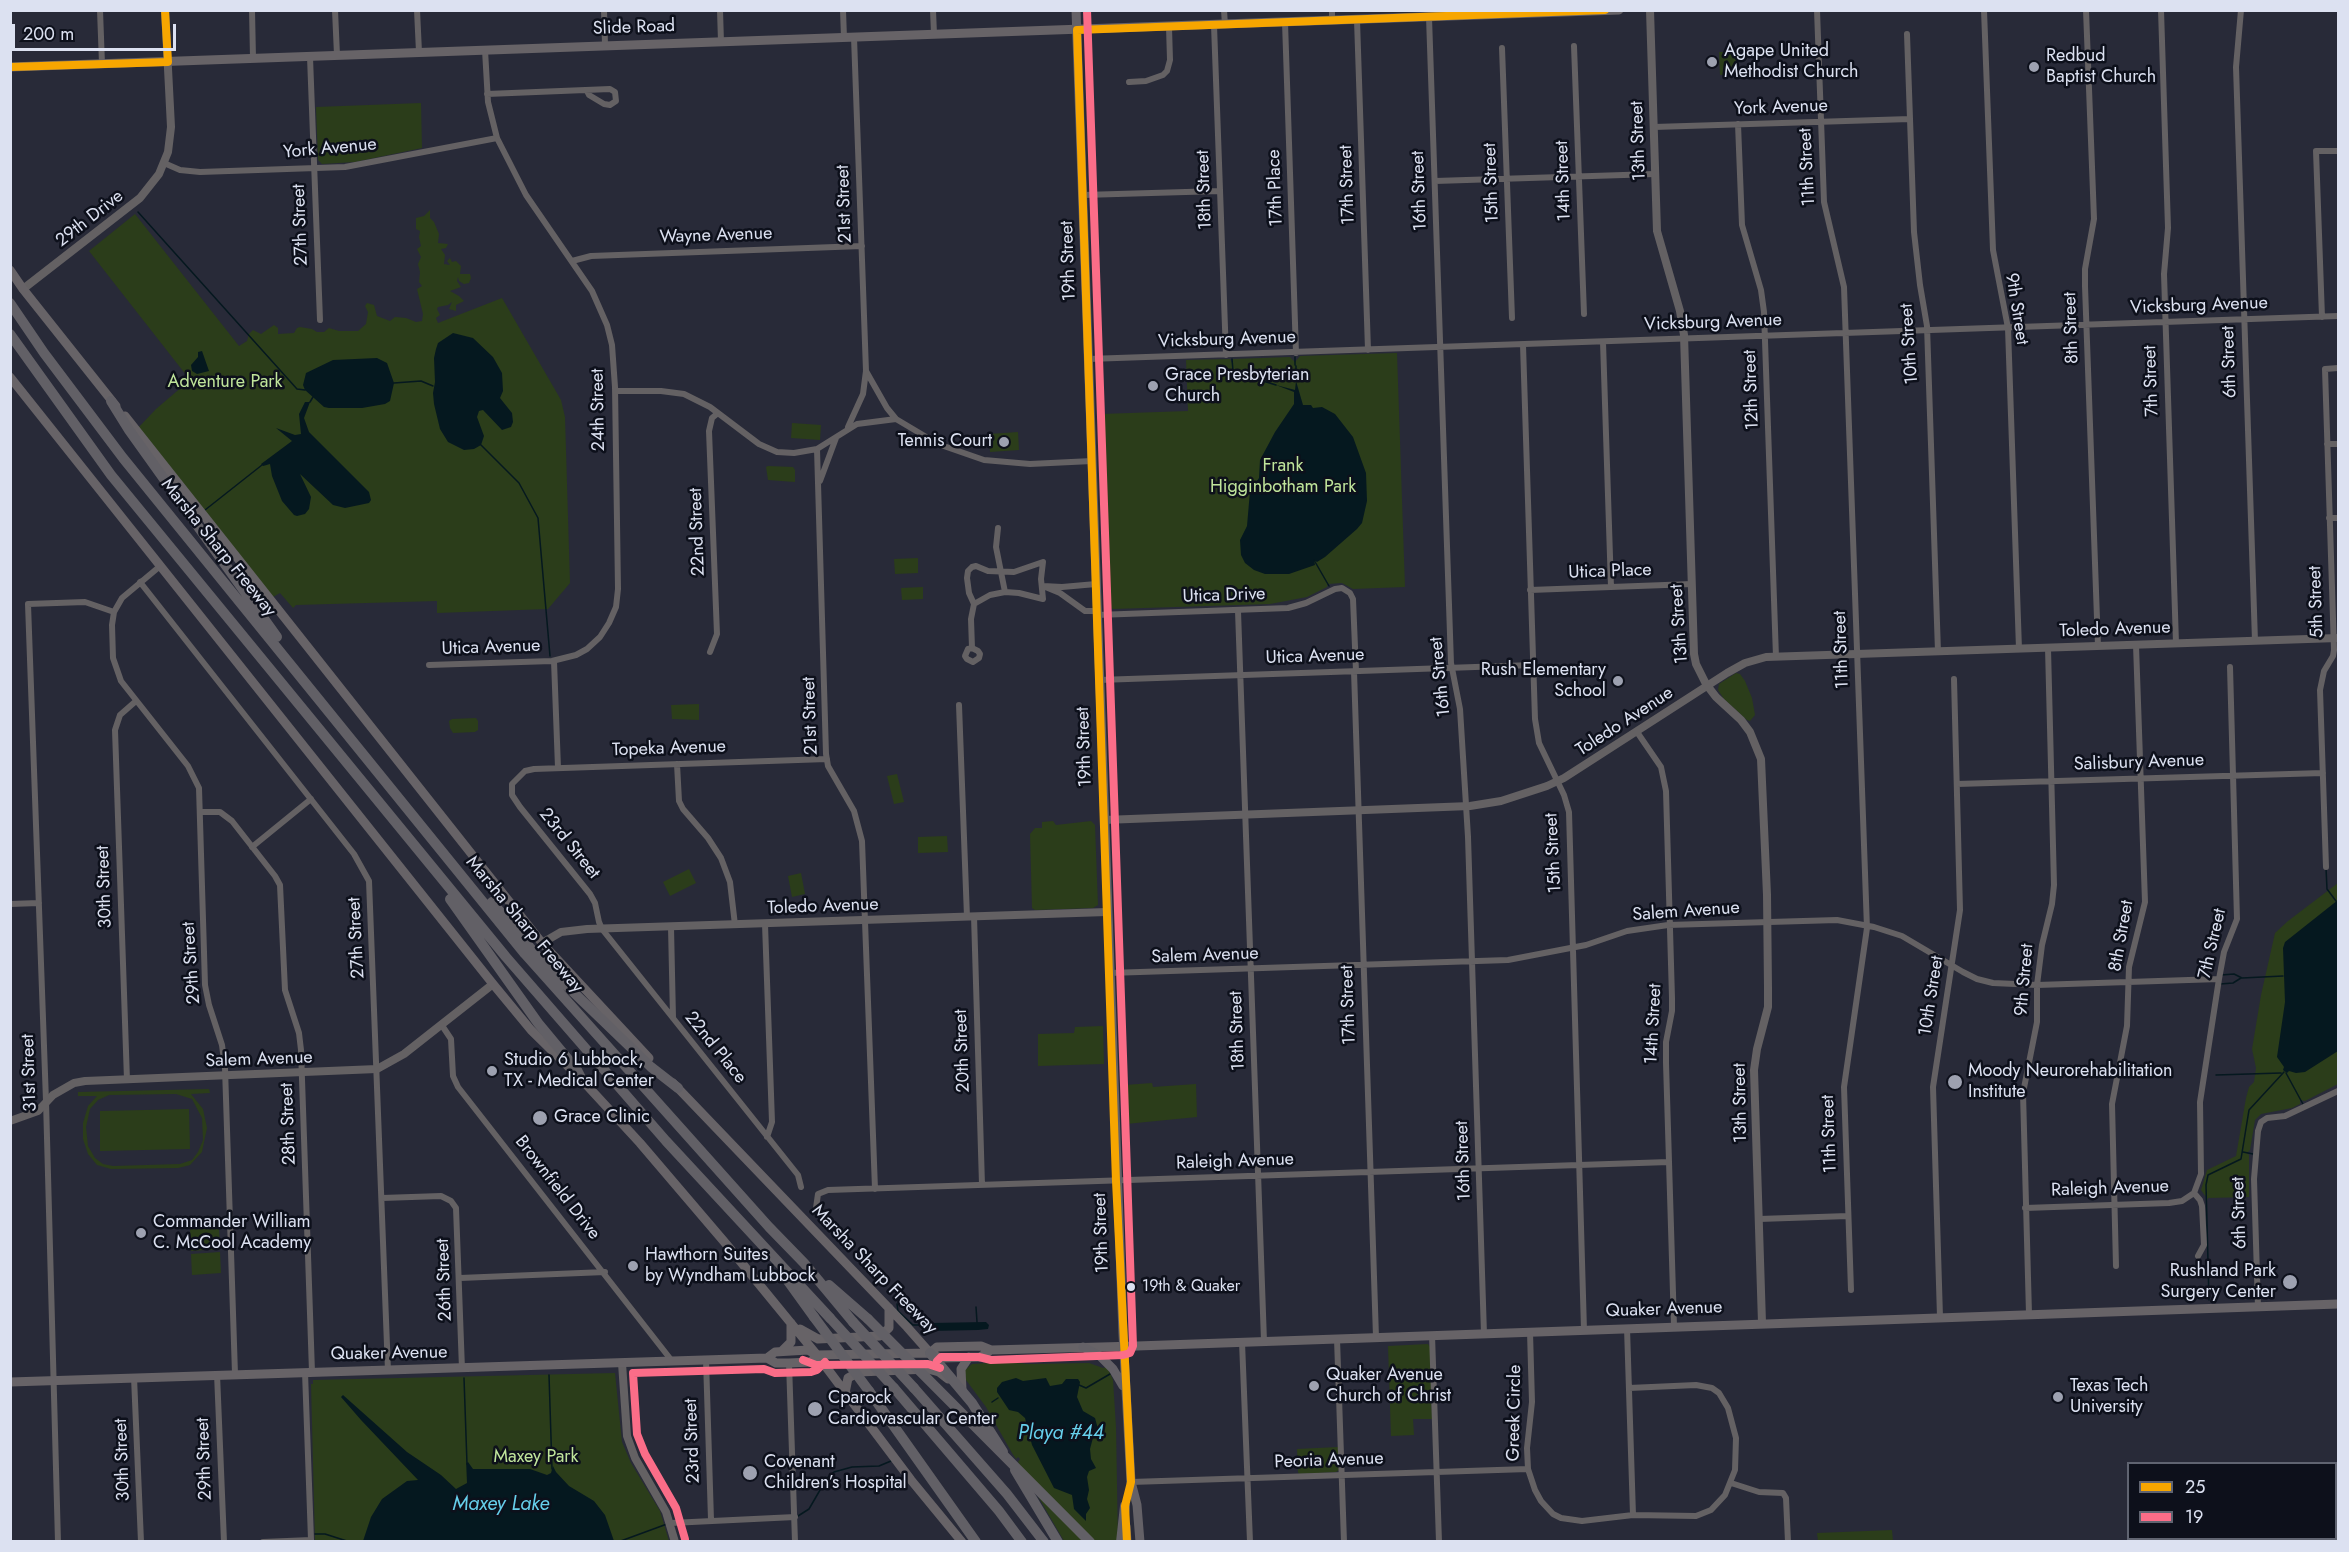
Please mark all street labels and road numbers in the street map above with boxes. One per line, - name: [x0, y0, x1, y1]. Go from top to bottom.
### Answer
- street label: Slide Road: [592, 16, 676, 40]
- street label: York Avenue: [1734, 96, 1828, 120]
- street label: 13th Street: [1627, 101, 1651, 181]
- street label: 11th Street: [1795, 127, 1821, 207]
- street label: York Avenue: [282, 134, 378, 164]
- street label: 14th Street: [1552, 140, 1576, 222]
- street label: 15th Street: [1480, 142, 1504, 224]
- street label: 17th Street: [1336, 145, 1360, 225]
- street label: 17th Place: [1264, 149, 1288, 227]
- street label: 18th Street: [1193, 150, 1217, 230]
- street label: 16th Street: [1408, 150, 1432, 232]
- street label: 21st Street: [833, 165, 857, 243]
- street label: 27th Street: [289, 184, 313, 266]
- street label: 29th Drive: [52, 186, 128, 252]
- street label: 19th Street: [1057, 220, 1081, 302]
- street label: Wayne Avenue: [659, 223, 773, 249]
- street label: 9th Street: [2000, 272, 2032, 346]
- street label: 8th Street: [2060, 292, 2084, 364]
- street label: Vicksburg Avenue: [2130, 293, 2268, 319]
- street label: 10th Street: [1896, 303, 1924, 385]
- street label: Vicksburg Avenue: [1644, 310, 1782, 336]
- street label: 6th Street: [2218, 325, 2242, 399]
- street label: Vicksburg Avenue: [1158, 327, 1296, 353]
- street label: 7th Street: [2140, 345, 2164, 417]
- street label: 12th Street: [1740, 349, 1764, 431]
- street label: 24th Street: [587, 368, 611, 452]
- street label: Marsha Sharp Freeway: [156, 475, 280, 621]
- street label: 22nd Street: [686, 487, 710, 577]
- street label: Utica Place: [1568, 560, 1652, 584]
- street label: 5th Street: [2305, 566, 2329, 638]
- street label: 13th Street: [1666, 583, 1694, 665]
- street label: Utica Drive: [1182, 584, 1266, 608]
- street label: 11th Street: [1830, 610, 1854, 690]
- street label: Toledo Avenue: [2059, 617, 2171, 643]
- street label: Utica Avenue: [441, 635, 541, 661]
- street label: 16th Street: [1426, 636, 1456, 718]
- street label: Utica Avenue: [1265, 644, 1365, 670]
- street label: 21st Street: [799, 677, 823, 755]
- street label: Toledo Avenue: [1572, 683, 1678, 761]
- street label: 19th Street: [1073, 706, 1097, 788]
- street label: Topeka Avenue: [612, 736, 726, 762]
- street label: Salisbury Avenue: [2073, 750, 2205, 776]
- street label: 23rd Street: [534, 804, 604, 884]
- street label: 15th Street: [1541, 812, 1567, 894]
- street label: 30th Street: [93, 845, 117, 929]
- street label: Marsha Sharp Freeway: [461, 852, 587, 998]
- street label: Toledo Avenue: [767, 894, 879, 920]
- street label: 27th Street: [344, 897, 370, 979]
- street label: Salem Avenue: [1632, 897, 1740, 927]
- street label: 8th Street: [2105, 899, 2139, 973]
- street label: 7th Street: [2194, 907, 2232, 981]
- street label: 29th Street: [178, 921, 206, 1005]
- street label: Salem Avenue: [1151, 943, 1259, 969]
- street label: 9th Street: [2011, 943, 2039, 1017]
- street label: 10th Street: [1915, 954, 1949, 1038]
- street label: 17th Street: [1337, 965, 1361, 1045]
- street label: 14th Street: [1641, 983, 1667, 1065]
- street label: 18th Street: [1226, 991, 1250, 1071]
- street label: 22nd Place: [680, 1008, 750, 1088]
- street label: 20th Street: [951, 1009, 975, 1093]
- street label: 31st Street: [18, 1034, 42, 1112]
- street label: Salem Avenue: [205, 1047, 313, 1073]
- street label: 13th Street: [1730, 1063, 1752, 1143]
- street label: 28th Street: [277, 1083, 301, 1165]
- street label: 11th Street: [1818, 1094, 1842, 1174]
- street label: 16th Street: [1452, 1120, 1476, 1202]
- street label: Brownfield Drive: [510, 1132, 604, 1244]
- street label: Raleigh Avenue: [1176, 1149, 1294, 1175]
- street label: Raleigh Avenue: [2051, 1176, 2169, 1202]
- street label: 6th Street: [2228, 1176, 2252, 1250]
- street label: 19th Street: [1090, 1192, 1114, 1274]
- street label: Marsha Sharp Freeway: [807, 1201, 941, 1339]
- street label: 26th Street: [433, 1238, 457, 1322]
- street label: Quaker Avenue: [1605, 1297, 1723, 1323]
- street label: Quaker Avenue: [330, 1342, 448, 1366]
- street label: Greek Circle: [1503, 1364, 1527, 1462]
- street label: 23rd Street: [681, 1398, 705, 1484]
- street label: 29th Street: [193, 1417, 217, 1501]
- street label: 30th Street: [111, 1418, 135, 1502]
- street label: Peoria Avenue: [1274, 1448, 1384, 1474]

